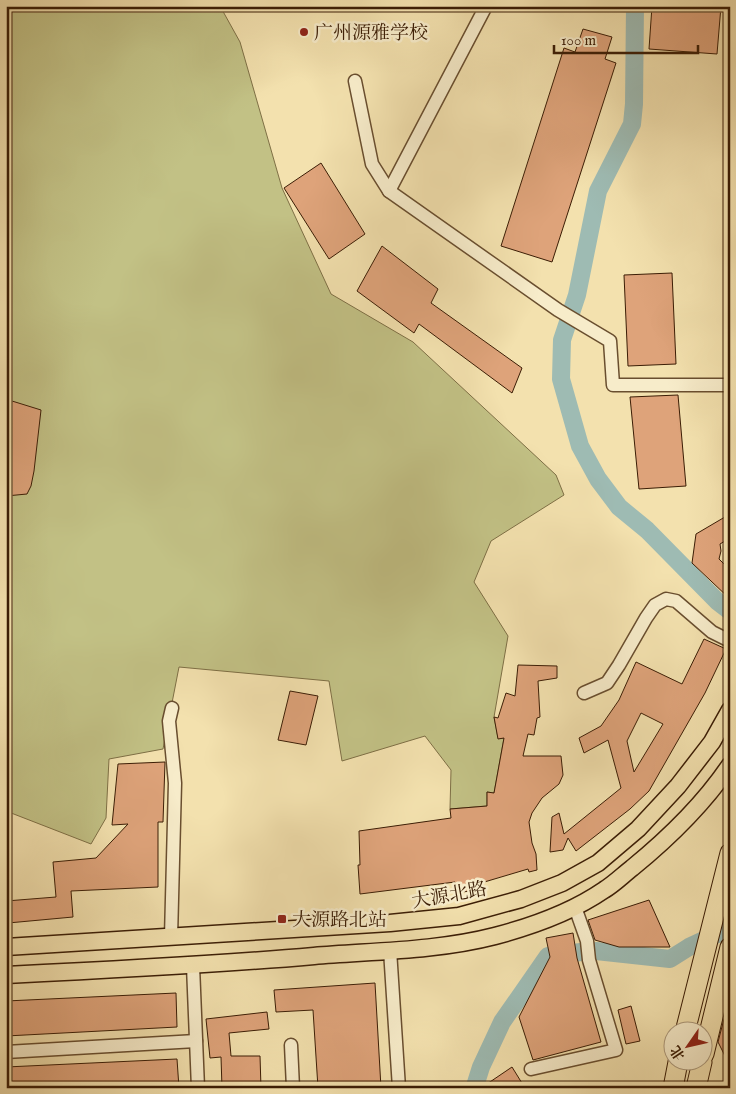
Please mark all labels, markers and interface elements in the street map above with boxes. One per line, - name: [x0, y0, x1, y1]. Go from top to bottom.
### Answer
- place label: 广州源雅学校: [314, 22, 428, 46]
- scale bar: [554, 22, 697, 54]
- marker: 广州源雅学校: [298, 26, 310, 38]
- text: 100 m: [561, 31, 597, 50]
- street label: 大源北路: [410, 878, 489, 914]
- place label: 大源路北站: [292, 909, 387, 933]
- marker: 大源路北站: [276, 913, 288, 925]
- north arrow: [664, 1022, 714, 1072]
- text: 北: [667, 1042, 689, 1064]

